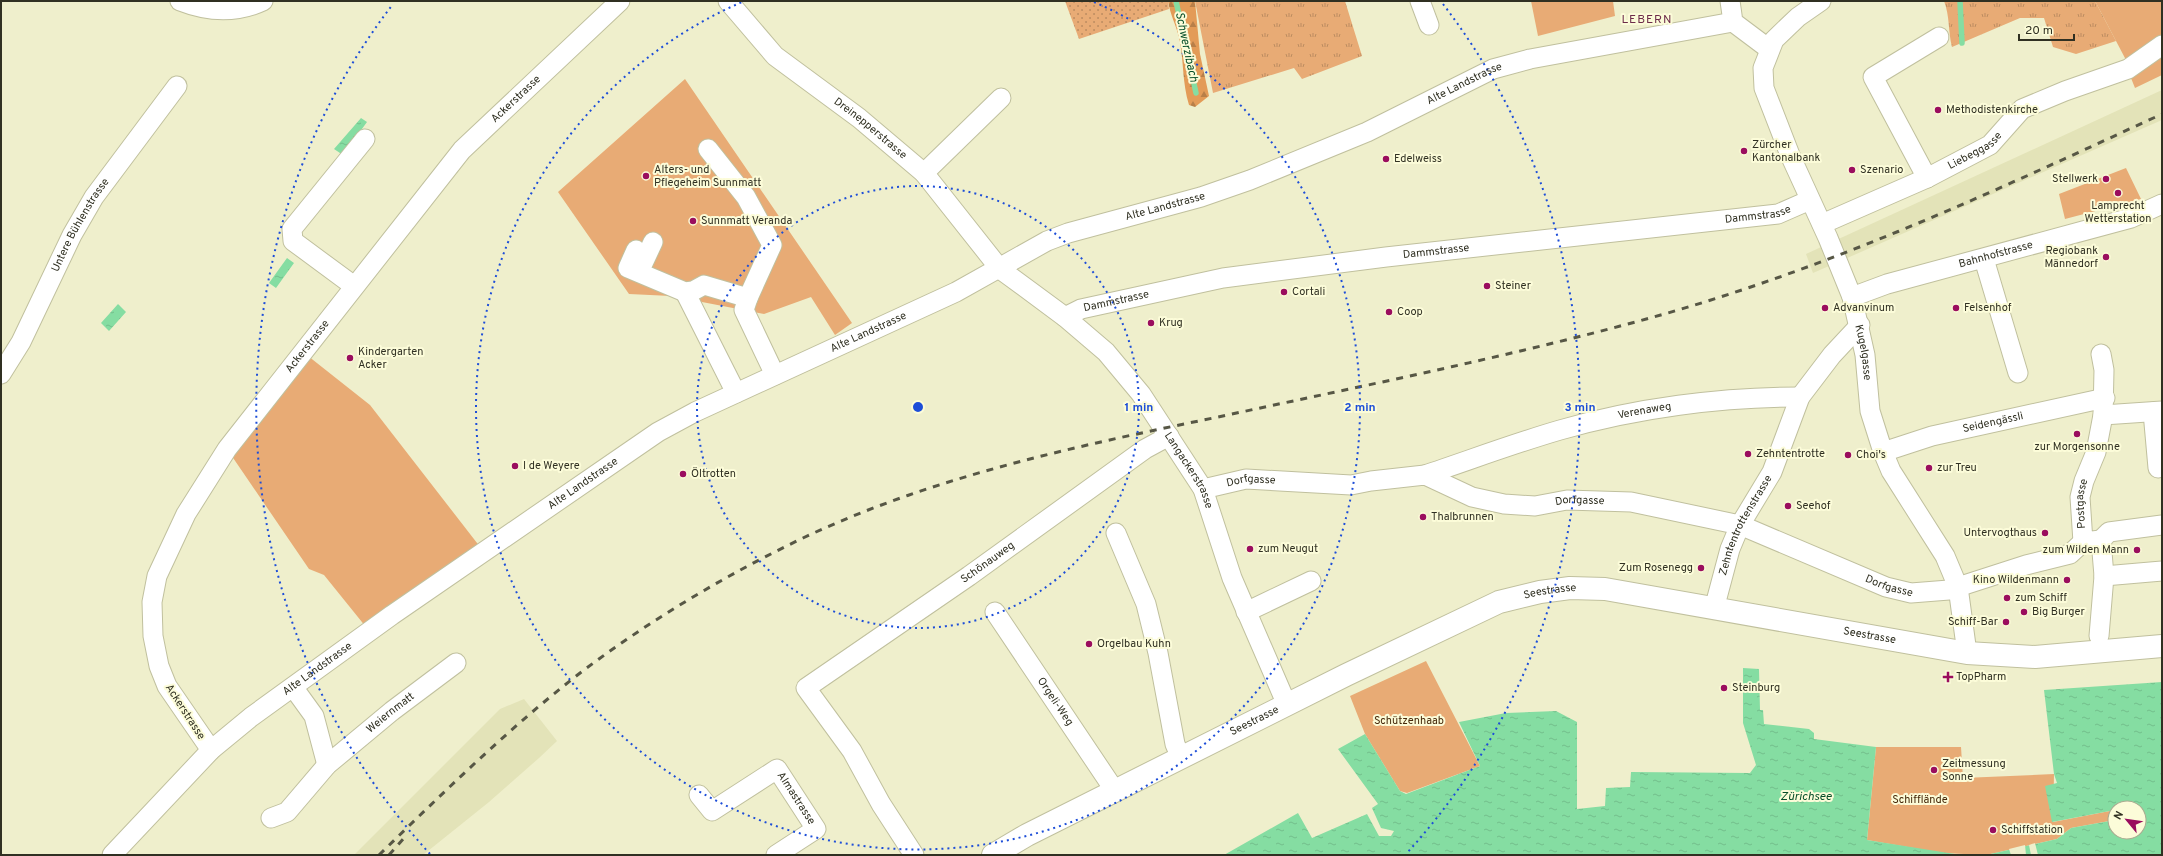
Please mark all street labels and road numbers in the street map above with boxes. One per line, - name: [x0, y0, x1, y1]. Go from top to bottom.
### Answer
- street label: Alte Landstrasse: [1424, 60, 1504, 108]
- street label: Ackerstrasse: [488, 72, 544, 126]
- street label: Dreinepperstrasse: [831, 95, 910, 162]
- street label: Liebeggasse: [1945, 129, 2005, 173]
- street label: Untere Bühlenstrasse: [48, 175, 113, 274]
- street label: Alte Landstrasse: [1124, 189, 1207, 224]
- street label: Dammstrasse: [1724, 202, 1793, 227]
- street label: Bahnhofstrasse: [1957, 238, 2034, 271]
- street label: Dammstrasse: [1402, 241, 1470, 262]
- street label: Dammstrasse: [1082, 287, 1151, 315]
- street label: Alte Landstrasse: [828, 309, 909, 356]
- street label: Ackerstrasse: [282, 317, 333, 376]
- street label: Kugelgasse: [1851, 323, 1874, 381]
- street label: Verenaweg: [1616, 399, 1672, 423]
- street label: Seidengässli: [1961, 409, 2025, 436]
- street label: Langackerstrasse: [1161, 429, 1216, 510]
- street label: Alte Landstrasse: [545, 454, 621, 513]
- street label: Dorfgasse: [1225, 472, 1276, 490]
- street label: Zehntentrottenstrasse: [1716, 473, 1776, 577]
- street label: Postgasse: [2073, 477, 2091, 529]
- street label: Dorfgasse: [1554, 493, 1605, 509]
- street label: Schönauweg: [958, 538, 1017, 587]
- street label: Dorfgasse: [1863, 572, 1914, 600]
- street label: Seestrasse: [1522, 581, 1577, 603]
- street label: Seestrasse: [1842, 624, 1897, 647]
- street label: Alte Landstrasse: [280, 639, 355, 699]
- street label: Orgeli-Weg: [1034, 675, 1076, 729]
- street label: Ackerstrasse: [162, 682, 208, 742]
- street label: Weiernmatt: [364, 690, 417, 736]
- street label: Seestrasse: [1228, 703, 1281, 739]
- street label: Almastrasse: [774, 769, 818, 828]

